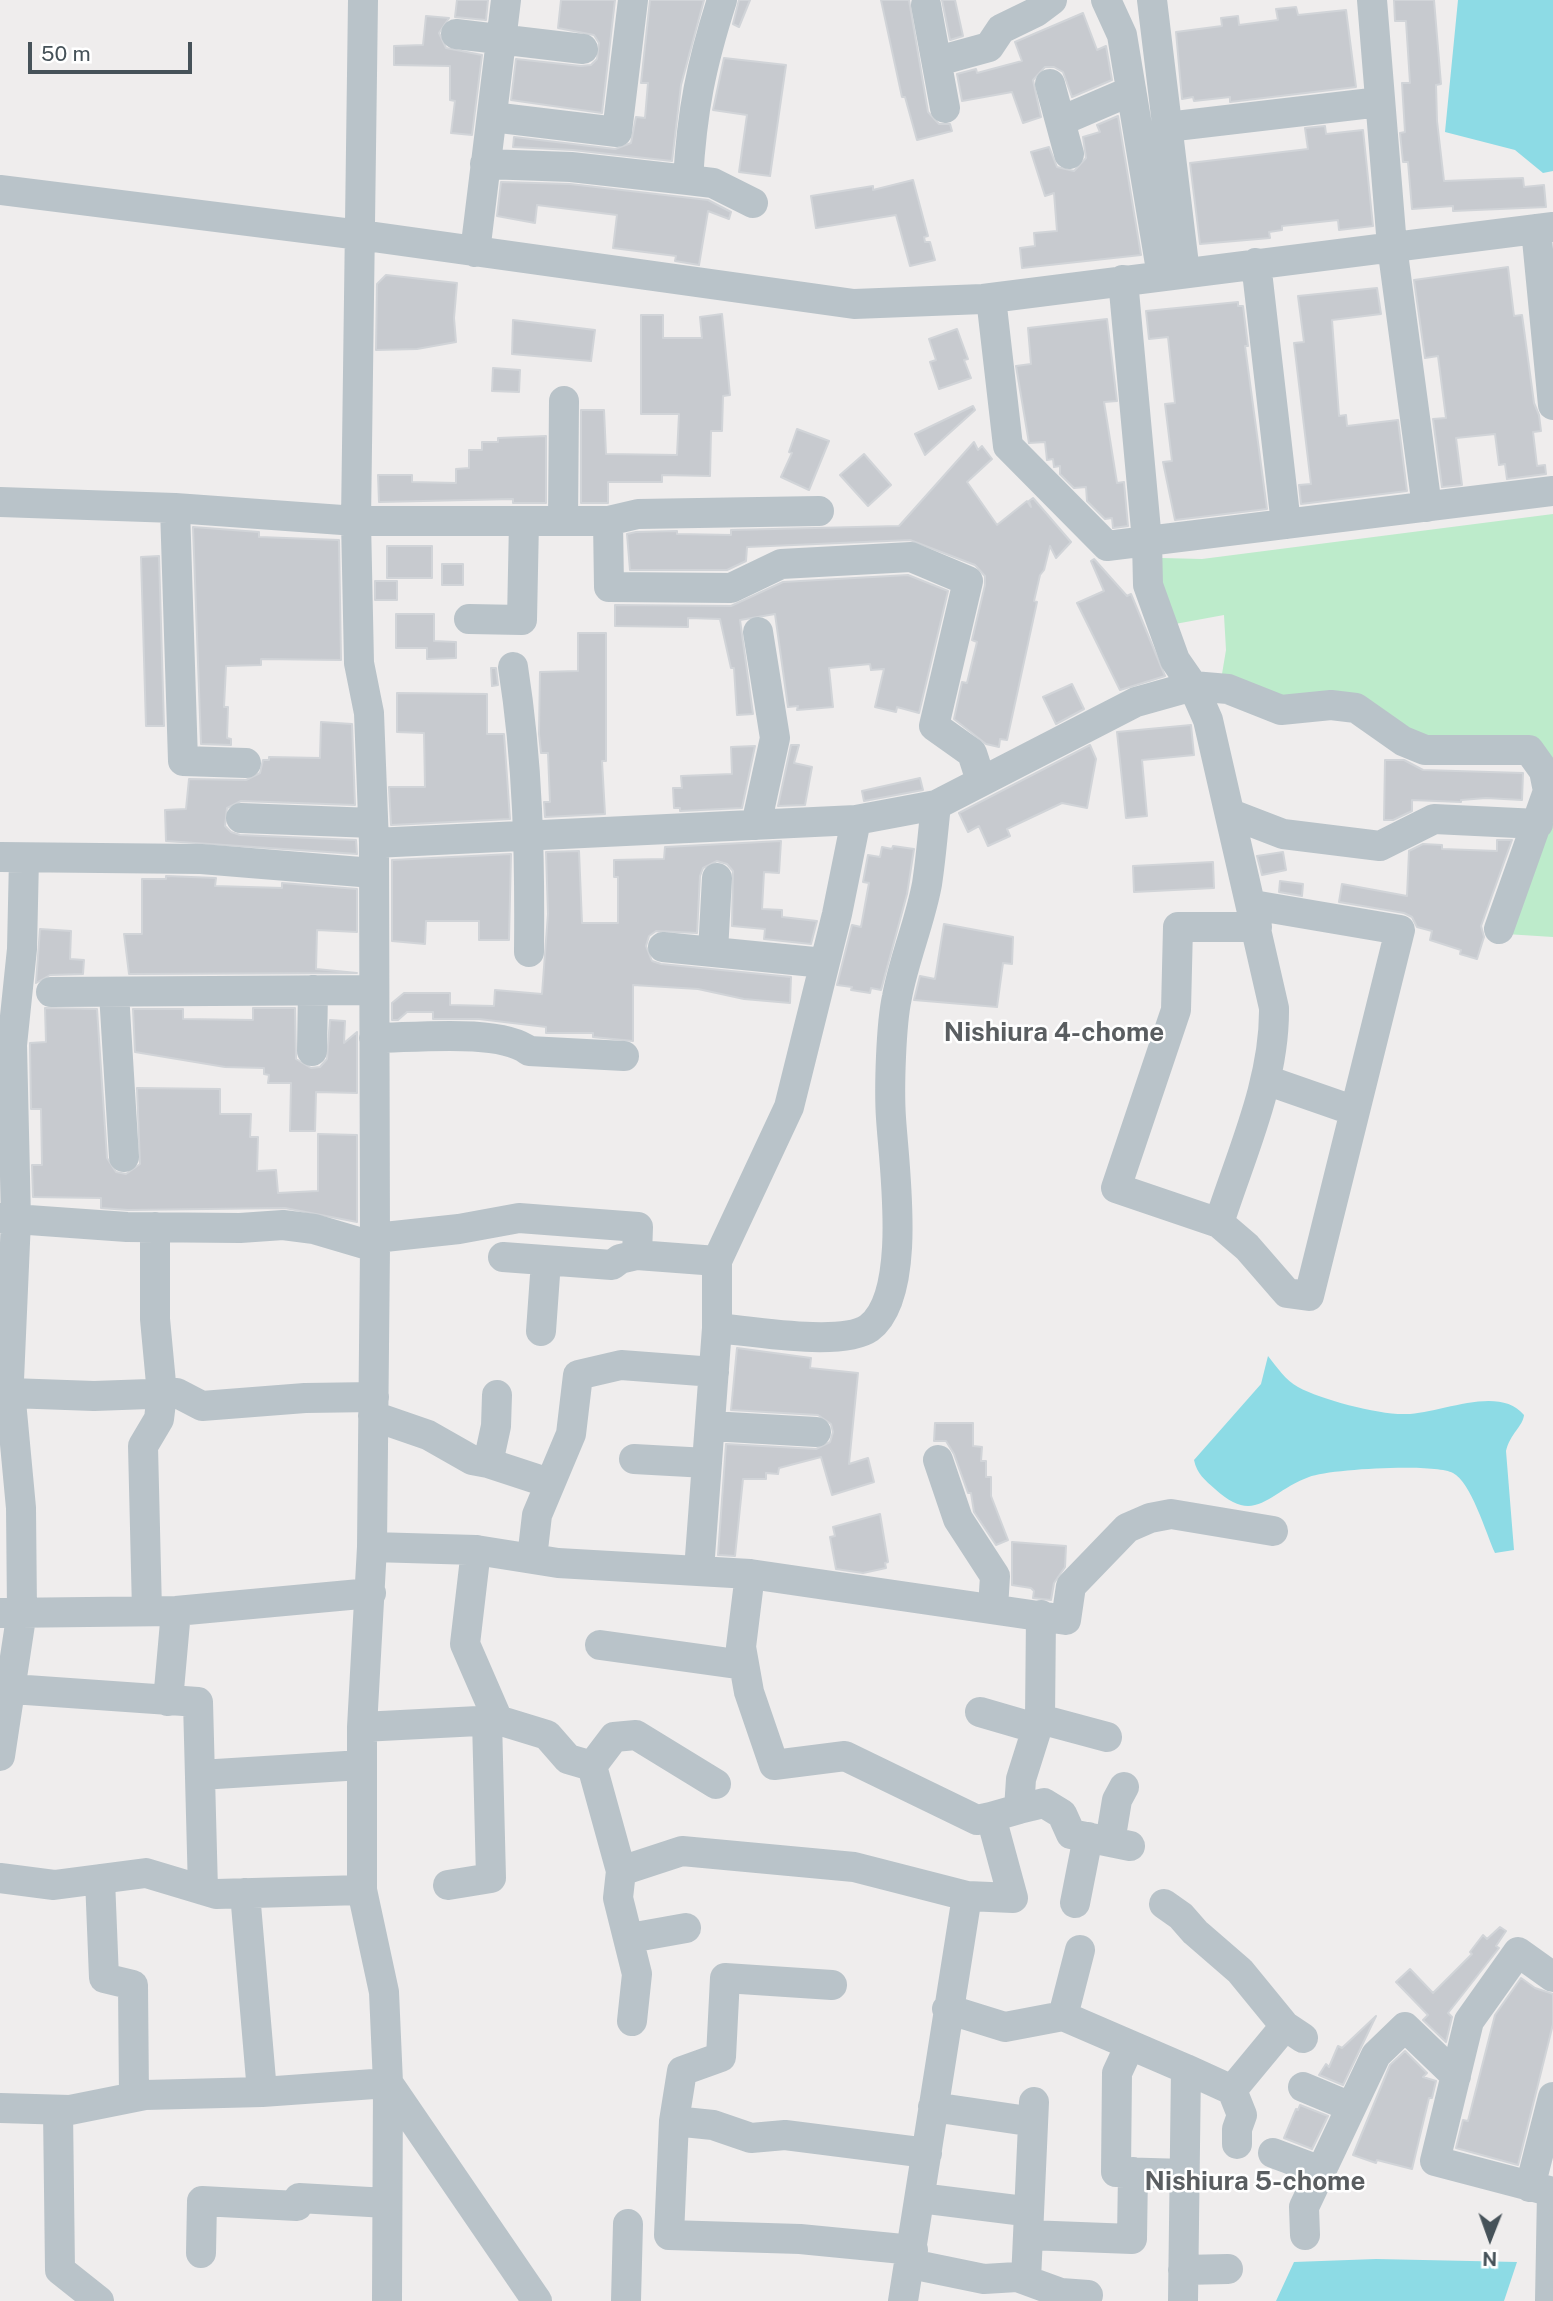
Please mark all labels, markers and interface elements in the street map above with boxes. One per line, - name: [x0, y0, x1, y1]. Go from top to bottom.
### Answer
- scale bar: [32, 28, 196, 72]
- text: 50 m: [41, 41, 91, 66]
- district label: Nishiura 4-chome: [944, 1017, 1164, 1049]
- district label: Nishiura 5-chome: [1145, 2166, 1365, 2198]
- north arrow: [1455, 2203, 1525, 2273]
- text: N: [1482, 2248, 1497, 2270]

